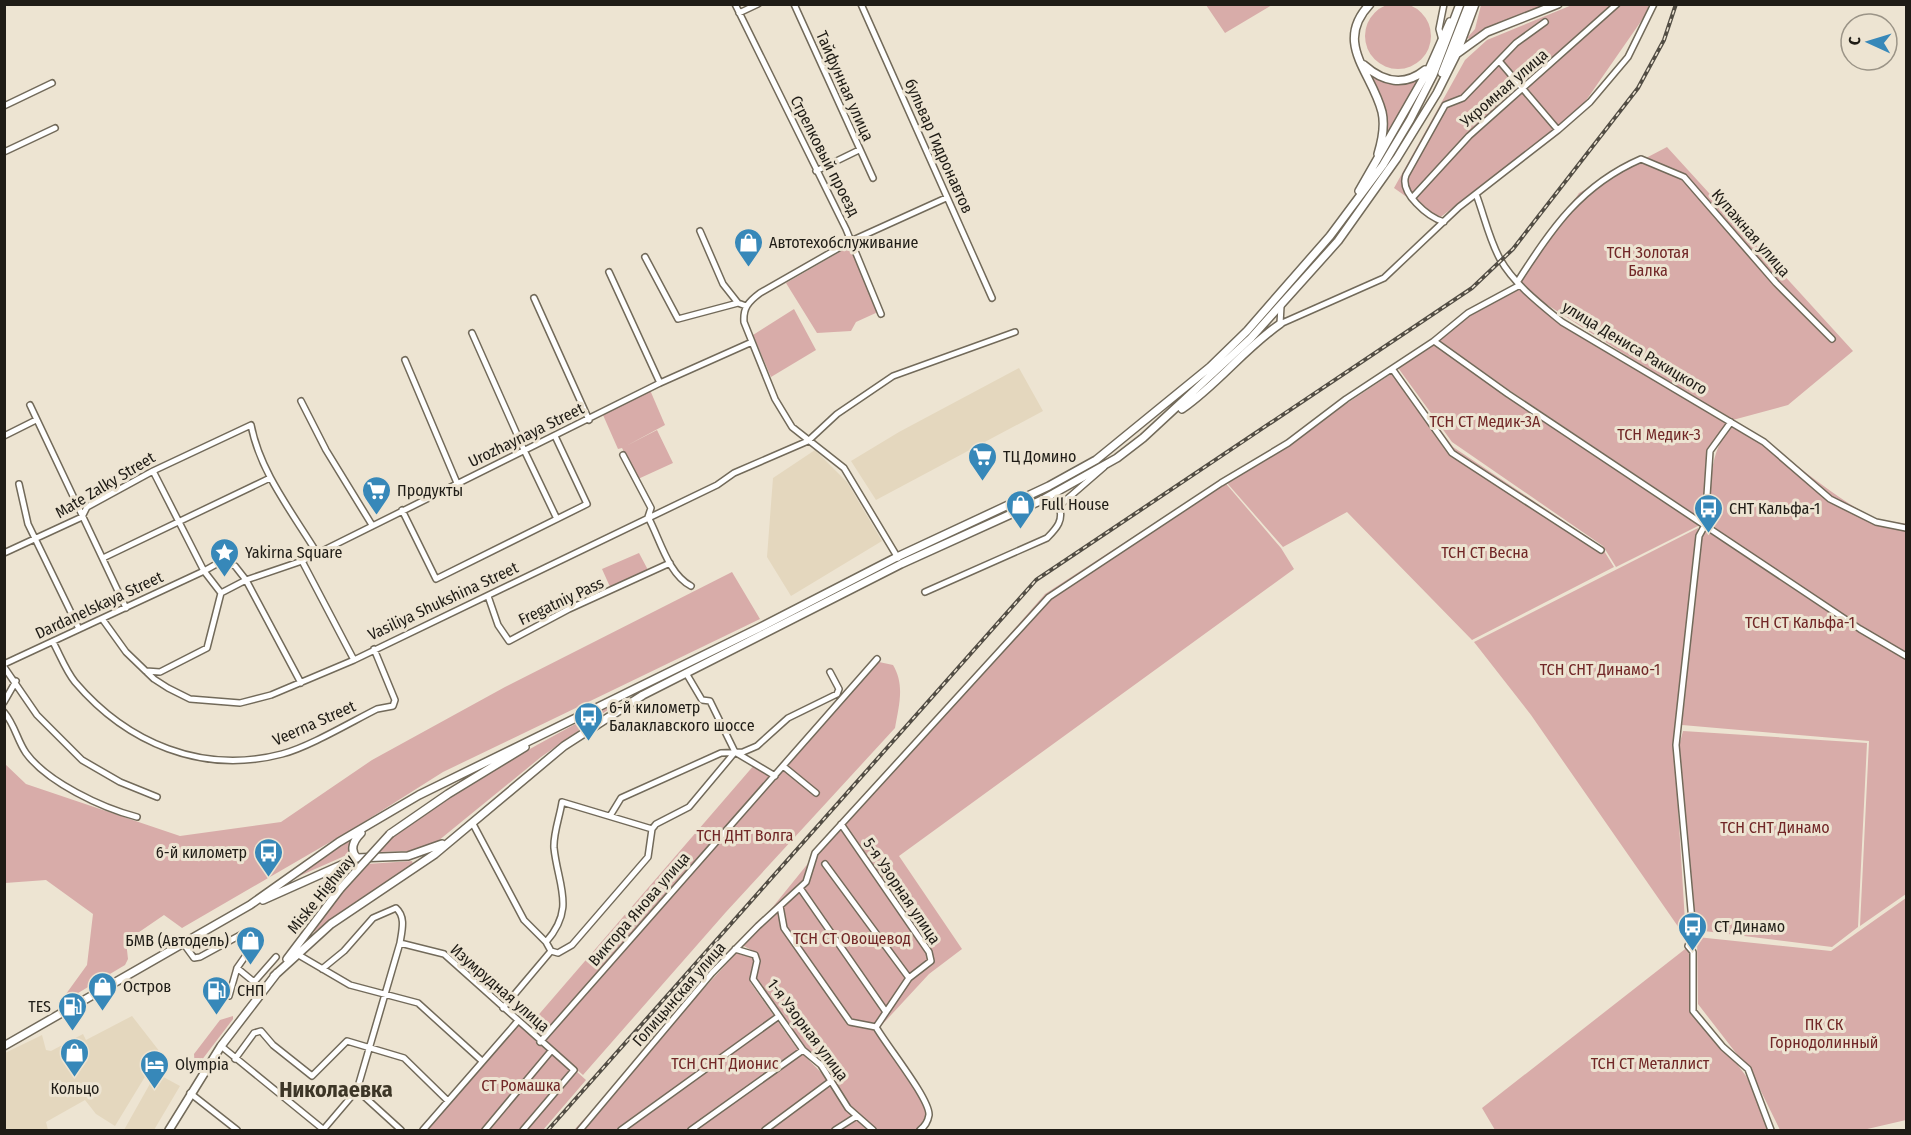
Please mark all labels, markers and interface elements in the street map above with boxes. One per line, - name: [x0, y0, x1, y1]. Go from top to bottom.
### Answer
- north arrow: [1839, 12, 1899, 72]
- street label: Тайфунная улица: [812, 28, 878, 144]
- text: С: [1845, 36, 1864, 46]
- street label: Укромная улица: [1456, 45, 1552, 132]
- street label: бульвар Гидронавтов: [901, 76, 977, 216]
- street label: Стрелковый проезд: [786, 92, 864, 220]
- street label: Купажная улица: [1708, 185, 1794, 281]
- shop icon: Автотехобслуживание: [732, 226, 764, 268]
- place label: Автотехобслуживание: [769, 233, 919, 252]
- park label: ТСН Золотая Балка: [1607, 243, 1689, 280]
- street label: улица Дениса Ракицкого: [1559, 297, 1711, 399]
- street label: Urozhaynaya Street: [465, 398, 588, 471]
- park label: ТСН СТ Медик-3А: [1430, 412, 1541, 431]
- park label: ТСН Медик-3: [1617, 425, 1701, 444]
- supermarket icon: ТЦ Домино: [966, 440, 998, 482]
- street label: Mate Zalky Street: [52, 447, 159, 522]
- place label: ТЦ Домино: [1003, 447, 1076, 466]
- supermarket icon: Продукты: [360, 474, 392, 516]
- place label: Продукты: [397, 481, 463, 500]
- shop icon: Full House: [1004, 488, 1036, 530]
- bus stop icon: СНТ Кальфа-1: [1692, 492, 1724, 534]
- place label: Full House: [1041, 495, 1109, 514]
- place label: СНТ Кальфа-1: [1729, 499, 1820, 518]
- place icon: Yakirna Square: [208, 536, 240, 578]
- place label: Yakirna Square: [245, 543, 343, 562]
- park label: ТСН СТ Весна: [1441, 543, 1529, 562]
- street label: Vasiliya Shukshina Street: [365, 557, 522, 644]
- street label: Dardanelskaya Street: [32, 567, 167, 643]
- street label: Fregatniy Pass: [515, 573, 607, 629]
- park label: ТСН СТ Кальфа-1: [1745, 613, 1855, 632]
- park label: ТСН СНТ Динамо-1: [1540, 660, 1660, 679]
- street label: Veerna Street: [270, 696, 359, 750]
- place label: 6-й километр Балаклавского шоccе: [609, 698, 755, 735]
- bus stop icon: 6-й километр Балаклавского шоccе: [572, 700, 604, 742]
- park label: ТСН СНТ Динамо: [1720, 818, 1830, 837]
- park label: ТСН ДНТ Волга: [697, 826, 794, 845]
- street label: 5-я Узорная улица: [859, 834, 945, 948]
- bus stop icon: 6-й километр: [252, 836, 284, 878]
- place label: 6-й километр: [156, 843, 247, 862]
- street label: Виктора Янова улица: [584, 848, 694, 970]
- street label: Miske Highway: [283, 850, 359, 937]
- bus stop icon: СТ Динамо: [1677, 910, 1709, 952]
- place label: СТ Динамо: [1714, 917, 1785, 936]
- shop icon: БМВ (Автодель): [234, 924, 266, 966]
- park label: ТСН СТ Овощевод: [793, 929, 911, 948]
- place label: БМВ (Автодель): [125, 931, 229, 950]
- street label: Голицынская улица: [628, 938, 730, 1050]
- street label: Изумрудная улица: [447, 940, 554, 1036]
- shop icon: Остров: [86, 970, 118, 1012]
- fuel station icon: СНП: [200, 974, 232, 1016]
- street label: 1-я Узорная улица: [763, 975, 853, 1085]
- place label: Остров: [123, 977, 171, 996]
- place label: СНП: [237, 981, 264, 1000]
- fuel station icon: TES: [56, 990, 88, 1032]
- place label: TES: [28, 997, 51, 1016]
- park label: ПК СК Горнодолинный: [1770, 1015, 1878, 1052]
- shop icon: Кольцо: [59, 1036, 91, 1078]
- hotel icon: Olympia: [138, 1048, 170, 1090]
- park label: ТСН СНТ Дионис: [671, 1054, 779, 1073]
- park label: ТСН СТ Металлист: [1591, 1054, 1710, 1073]
- place label: Olympia: [175, 1055, 229, 1074]
- district label: Николаевка: [279, 1076, 393, 1103]
- park label: СТ Ромашка: [481, 1076, 561, 1095]
- place label: Кольцо: [51, 1079, 99, 1098]

